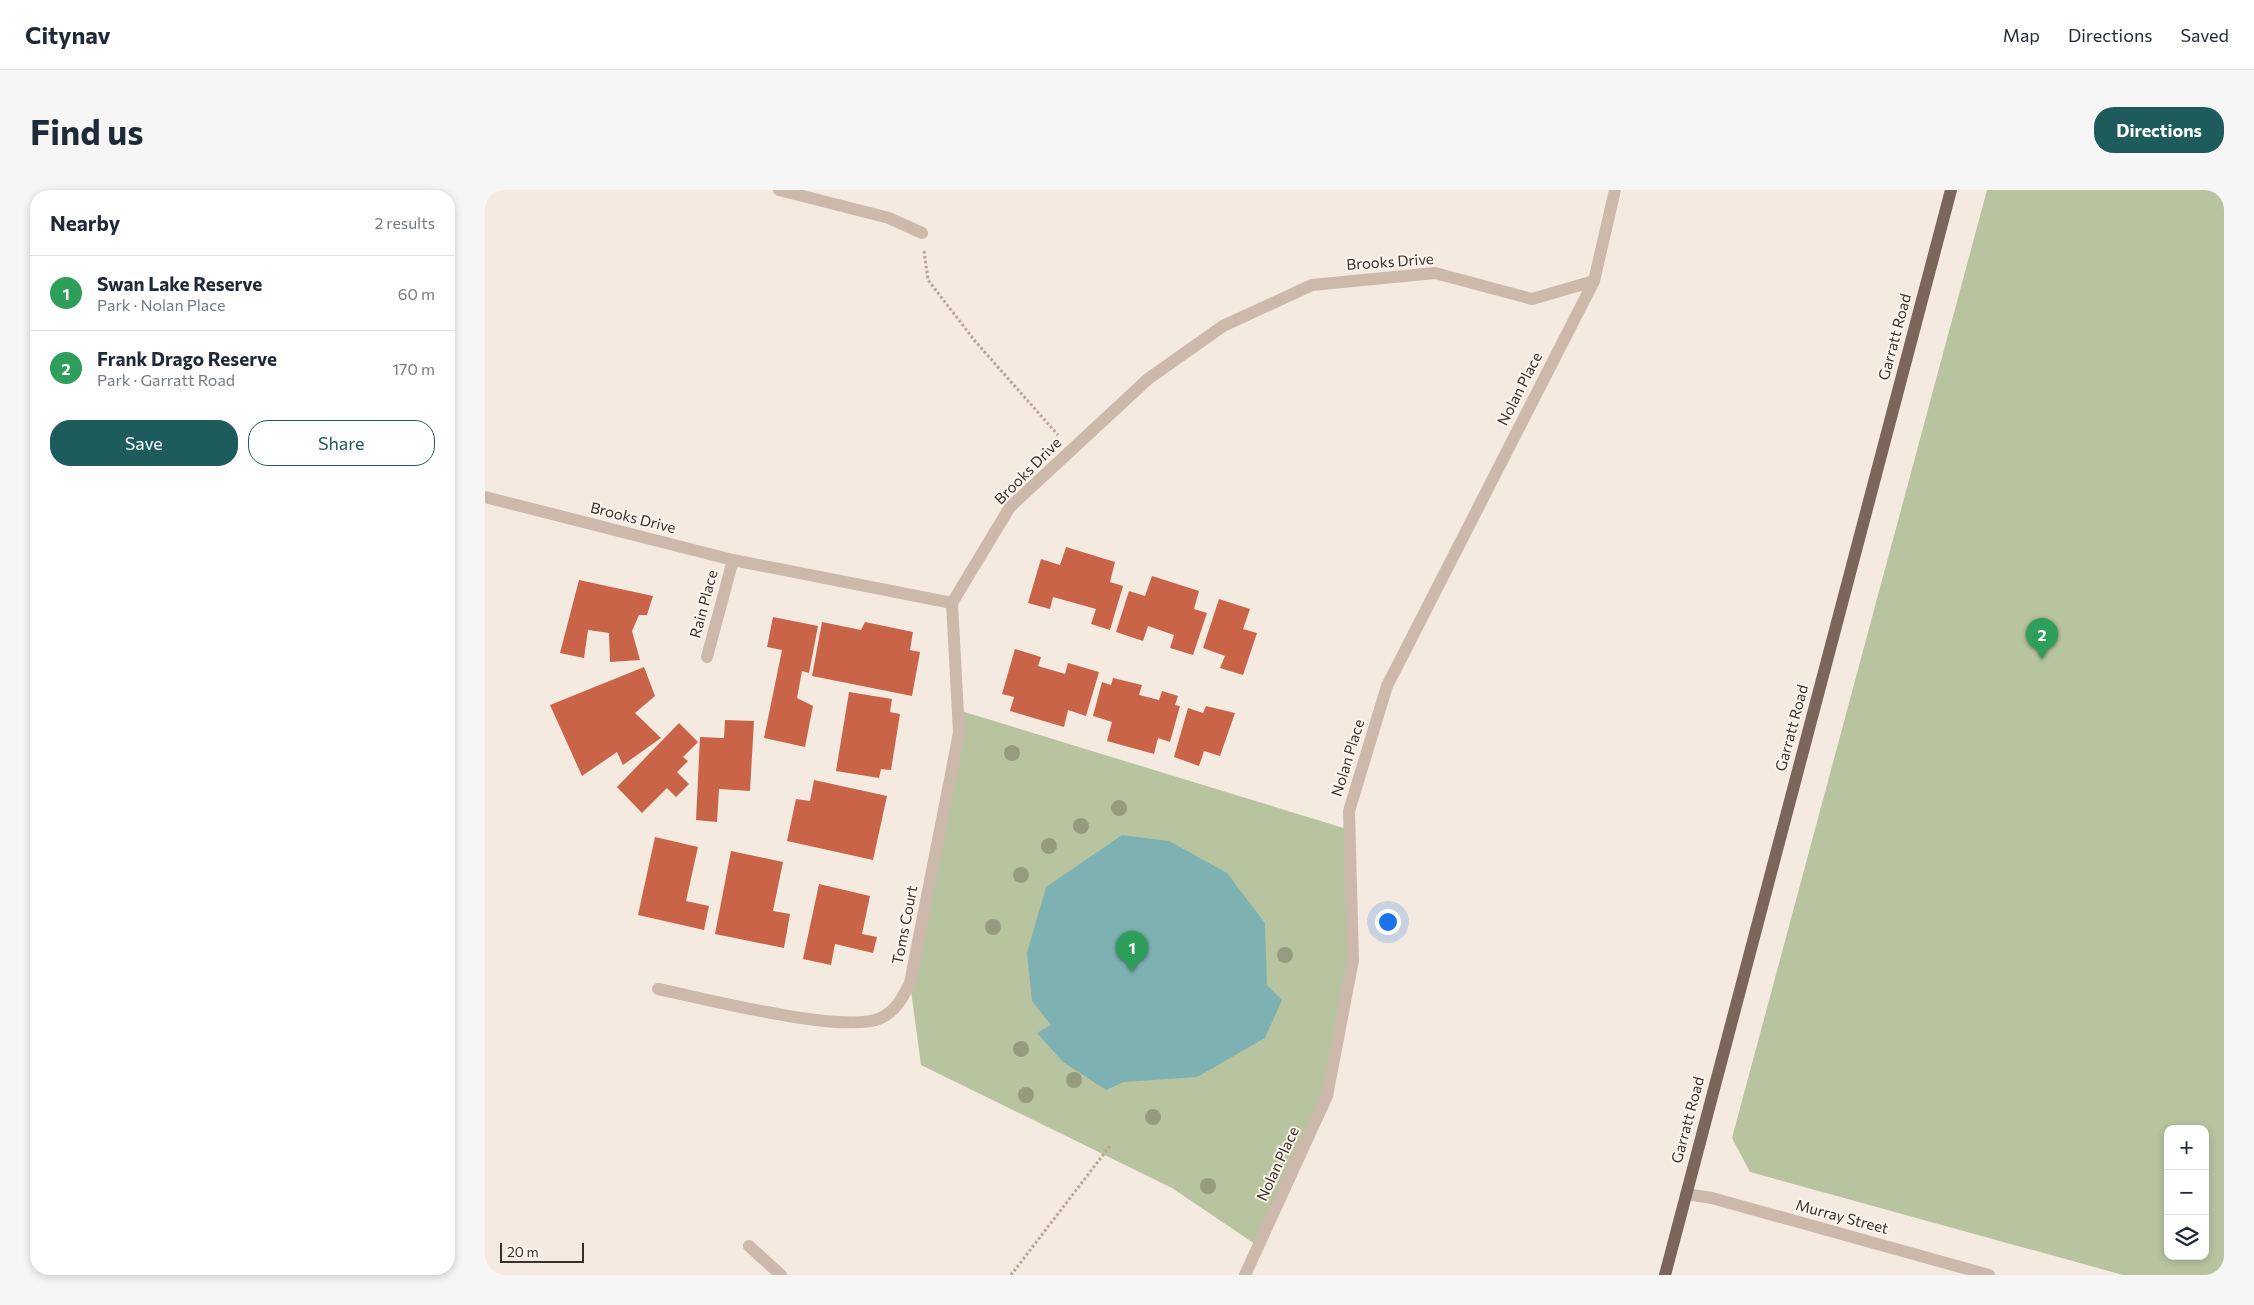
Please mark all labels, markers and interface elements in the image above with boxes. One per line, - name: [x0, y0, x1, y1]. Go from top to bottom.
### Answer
- text: Citynav: [25, 20, 111, 49]
- text: Map: [2003, 24, 2040, 46]
- text: Directions: [2068, 24, 2152, 46]
- text: Saved: [2180, 24, 2229, 46]
- button: Directions: [2094, 107, 2224, 153]
- text: Find us: [30, 109, 144, 152]
- text: Nearby: [50, 210, 120, 235]
- text: 2 results: [374, 213, 435, 232]
- street label: Brooks Drive: [1346, 249, 1434, 273]
- text: Swan Lake Reserve: [97, 272, 262, 295]
- text: 1: [62, 284, 70, 303]
- text: 60 m: [398, 284, 435, 303]
- street label: Garratt Road: [1874, 292, 1914, 382]
- text: Park · Nolan Place: [97, 295, 226, 314]
- text: Frank Drago Reserve: [97, 347, 277, 370]
- street label: Nolan Place: [1493, 349, 1545, 428]
- text: 2: [61, 359, 71, 378]
- text: 170 m: [392, 359, 435, 378]
- text: Park · Garratt Road: [97, 370, 235, 389]
- button: Save: [50, 420, 238, 466]
- button: Share: [248, 420, 435, 466]
- street label: Brooks Drive: [990, 433, 1065, 508]
- street label: Brooks Drive: [589, 498, 678, 536]
- street label: Rain Place: [685, 568, 721, 640]
- pin: 2: [2026, 618, 2058, 659]
- street label: Garratt Road: [1771, 683, 1811, 773]
- street label: Nolan Place: [1327, 717, 1367, 798]
- street label: Toms Court: [888, 884, 920, 966]
- your location: [1375, 909, 1401, 935]
- pin: 1: [1116, 931, 1148, 972]
- street label: Garratt Road: [1667, 1075, 1707, 1165]
- street label: Nolan Place: [1252, 1124, 1302, 1204]
- map controls: [2164, 1125, 2209, 1260]
- button: +: [2164, 1125, 2209, 1170]
- button: −: [2164, 1170, 2209, 1215]
- street label: Murray Street: [1794, 1195, 1891, 1237]
- button: layers: [2164, 1215, 2209, 1260]
- scale bar: [500, 1240, 584, 1263]
- text: 20 m: [507, 1243, 539, 1260]

